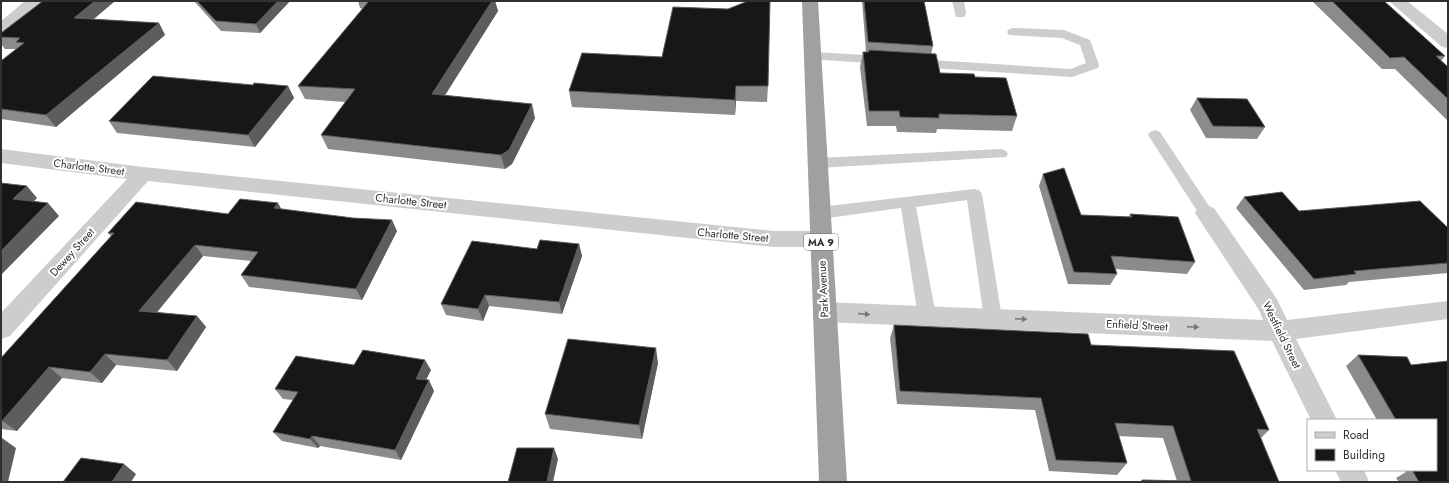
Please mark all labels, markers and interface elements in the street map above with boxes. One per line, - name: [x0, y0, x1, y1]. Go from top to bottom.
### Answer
- street label: Charlotte Street: [53, 155, 126, 179]
- street label: Charlotte Street: [375, 189, 448, 213]
- street label: Dewey Street: [46, 224, 98, 280]
- street label: Charlotte Street: [697, 224, 770, 246]
- road number: MA 9: [804, 234, 838, 250]
- street label: Park Avenue: [813, 260, 832, 318]
- street label: Westfield Street: [1259, 299, 1305, 372]
- one-way arrow: [858, 311, 870, 318]
- street label: Enfield Street: [1106, 315, 1169, 335]
- one-way arrow: [1015, 316, 1027, 323]
- one-way arrow: [1187, 324, 1199, 331]
- legend: [1307, 419, 1437, 471]
- text: Road: [1343, 426, 1369, 444]
- text: Building: [1343, 446, 1385, 464]

